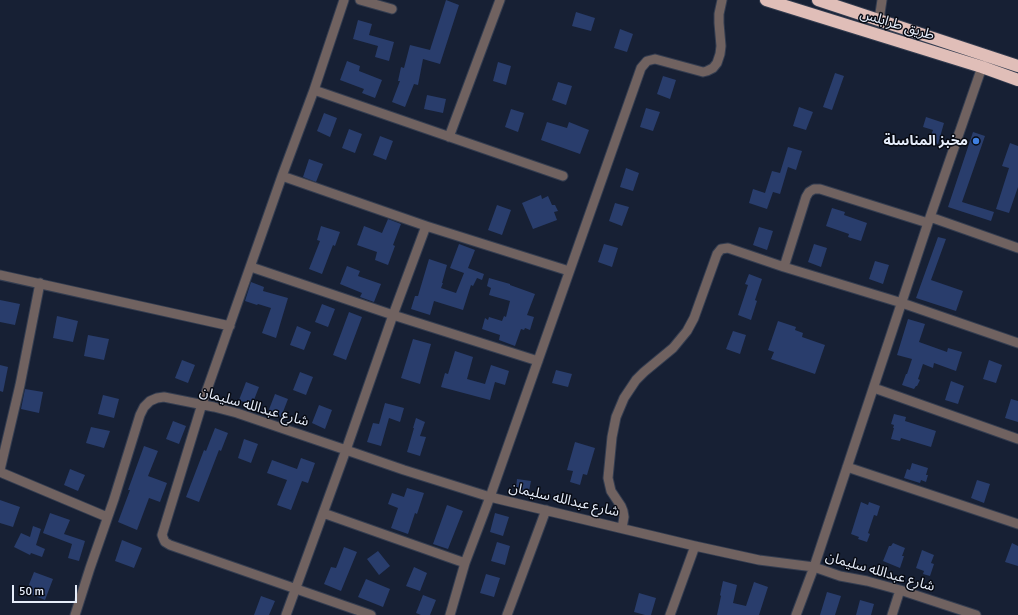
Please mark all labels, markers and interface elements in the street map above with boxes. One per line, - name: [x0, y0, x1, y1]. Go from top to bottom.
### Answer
- street label: طريق طرابلس: [858, 6, 936, 44]
- place label: مخبز المناسلة: [883, 133, 968, 149]
- marker: مخبز المناسلة: [971, 136, 981, 146]
- street label: شارع عبدالله سليمان: [197, 383, 311, 431]
- street label: شارع عبدالله سليمان: [507, 479, 621, 521]
- street label: شارع عبدالله سليمان: [823, 548, 937, 596]
- scale bar: [14, 577, 79, 603]
- text: 50 m: [19, 584, 44, 599]

